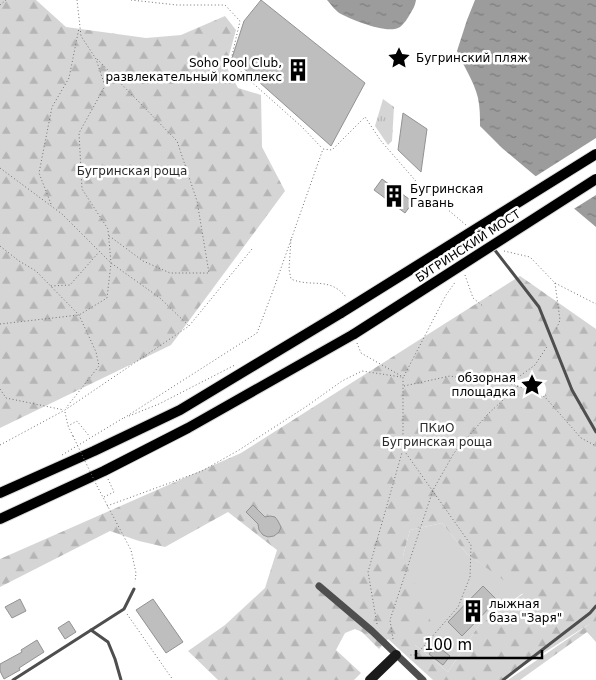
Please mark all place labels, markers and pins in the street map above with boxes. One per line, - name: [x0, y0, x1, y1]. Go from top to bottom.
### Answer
- place icon: Бугринский пляж: [386, 45, 412, 71]
- place label: Бугринский пляж: [416, 51, 528, 65]
- place label: Soho Pool Club, развлекательный комплекс: [105, 56, 282, 84]
- building icon: Soho Pool Club, развлекательный комплекс: [285, 57, 311, 83]
- place label: Бугринская Гавань: [410, 182, 483, 210]
- building icon: Бугринская Гавань: [381, 183, 407, 209]
- place label: обзорная площадка: [452, 371, 516, 399]
- place icon: обзорная площадка: [519, 372, 545, 398]
- place label: лыжная база "Заря": [489, 597, 562, 625]
- building icon: лыжная база "Заря": [460, 598, 486, 624]

